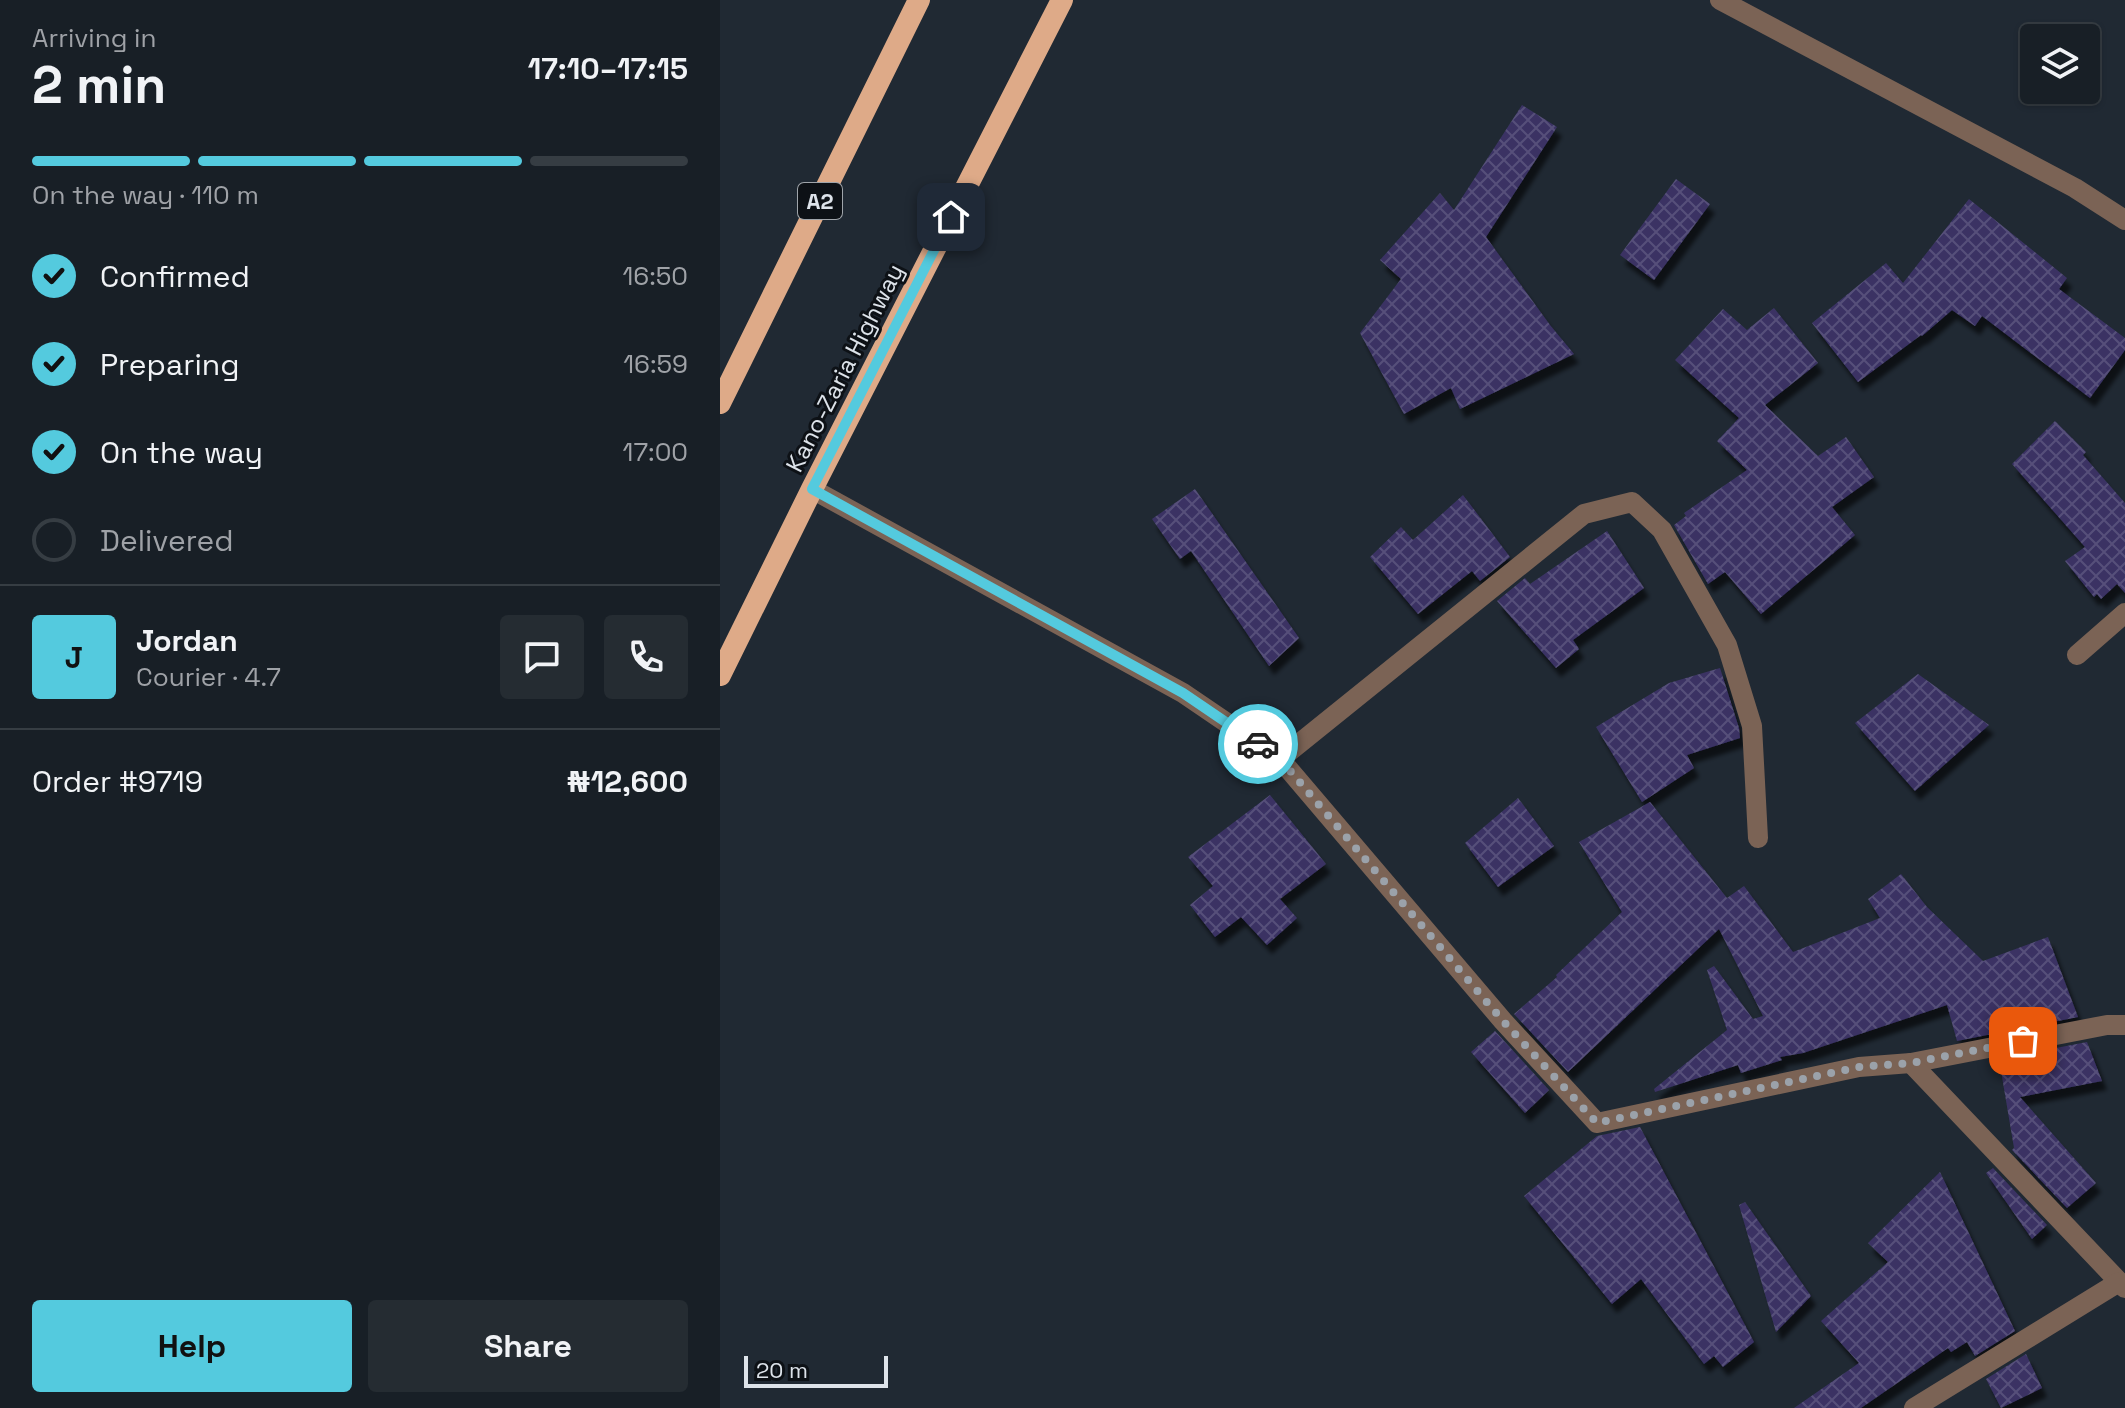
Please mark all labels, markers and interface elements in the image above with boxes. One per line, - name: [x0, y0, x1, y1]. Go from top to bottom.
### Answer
- text: Arriving in: [32, 21, 156, 55]
- map controls: [2020, 24, 2100, 104]
- button: layers: [2020, 24, 2100, 104]
- text: 17:10–17:15: [528, 49, 688, 88]
- text: 2 min: [32, 52, 166, 118]
- text: On the way · 110 m: [32, 178, 259, 212]
- road number: A2: [798, 183, 842, 219]
- pin: [917, 183, 985, 251]
- icon: home: [929, 195, 973, 239]
- icon: check: [32, 254, 76, 298]
- text: Confirmed: [100, 257, 250, 296]
- street label: Kano-Zaria Highway: [779, 258, 910, 477]
- text: 16:50: [622, 259, 688, 293]
- icon: check: [32, 342, 76, 386]
- text: Preparing: [100, 345, 239, 384]
- text: 16:59: [623, 347, 688, 381]
- icon: check: [32, 430, 76, 474]
- text: On the way: [100, 433, 263, 472]
- text: 17:00: [623, 435, 688, 469]
- text: Delivered: [100, 521, 234, 560]
- button: chat: [500, 615, 584, 699]
- button: phone: [604, 615, 688, 699]
- text: Jordan: [136, 621, 238, 660]
- text: J: [65, 638, 83, 677]
- text: Courier · 4.7: [136, 660, 281, 694]
- courier: [1218, 704, 1298, 784]
- icon: car: [1236, 722, 1280, 766]
- text: Order #9719: [32, 762, 203, 801]
- text: ₦12,600: [567, 762, 688, 801]
- pin: [1989, 1007, 2057, 1075]
- icon: bag: [2001, 1019, 2045, 1063]
- button: Help: [32, 1300, 352, 1392]
- button: Share: [368, 1300, 688, 1392]
- scale bar: [744, 1352, 888, 1388]
- text: 20 m: [756, 1356, 808, 1384]

